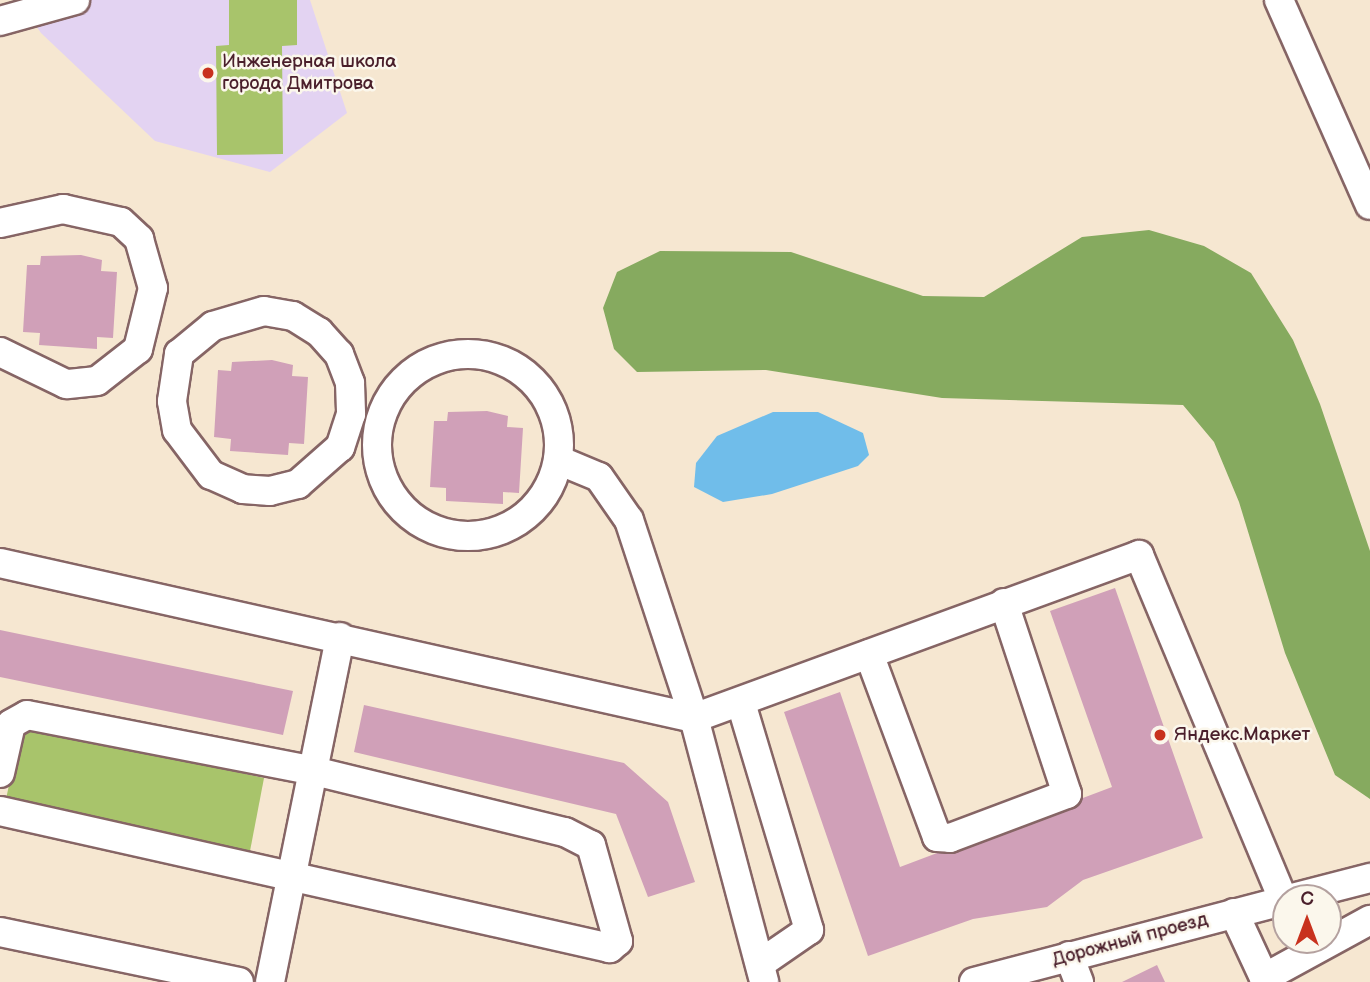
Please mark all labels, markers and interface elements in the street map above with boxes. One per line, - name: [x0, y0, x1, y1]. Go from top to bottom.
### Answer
- place label: Инженерная школа города Дмитрова: [222, 51, 397, 95]
- marker: Инженерная школа города Дмитрова: [200, 65, 216, 81]
- place label: Яндекс.Маркет: [1174, 724, 1310, 746]
- marker: Яндекс.Маркет: [1152, 727, 1168, 743]
- north arrow: [1272, 884, 1342, 954]
- text: С: [1300, 888, 1314, 911]
- street label: Дорожный проезд: [1050, 908, 1210, 972]

